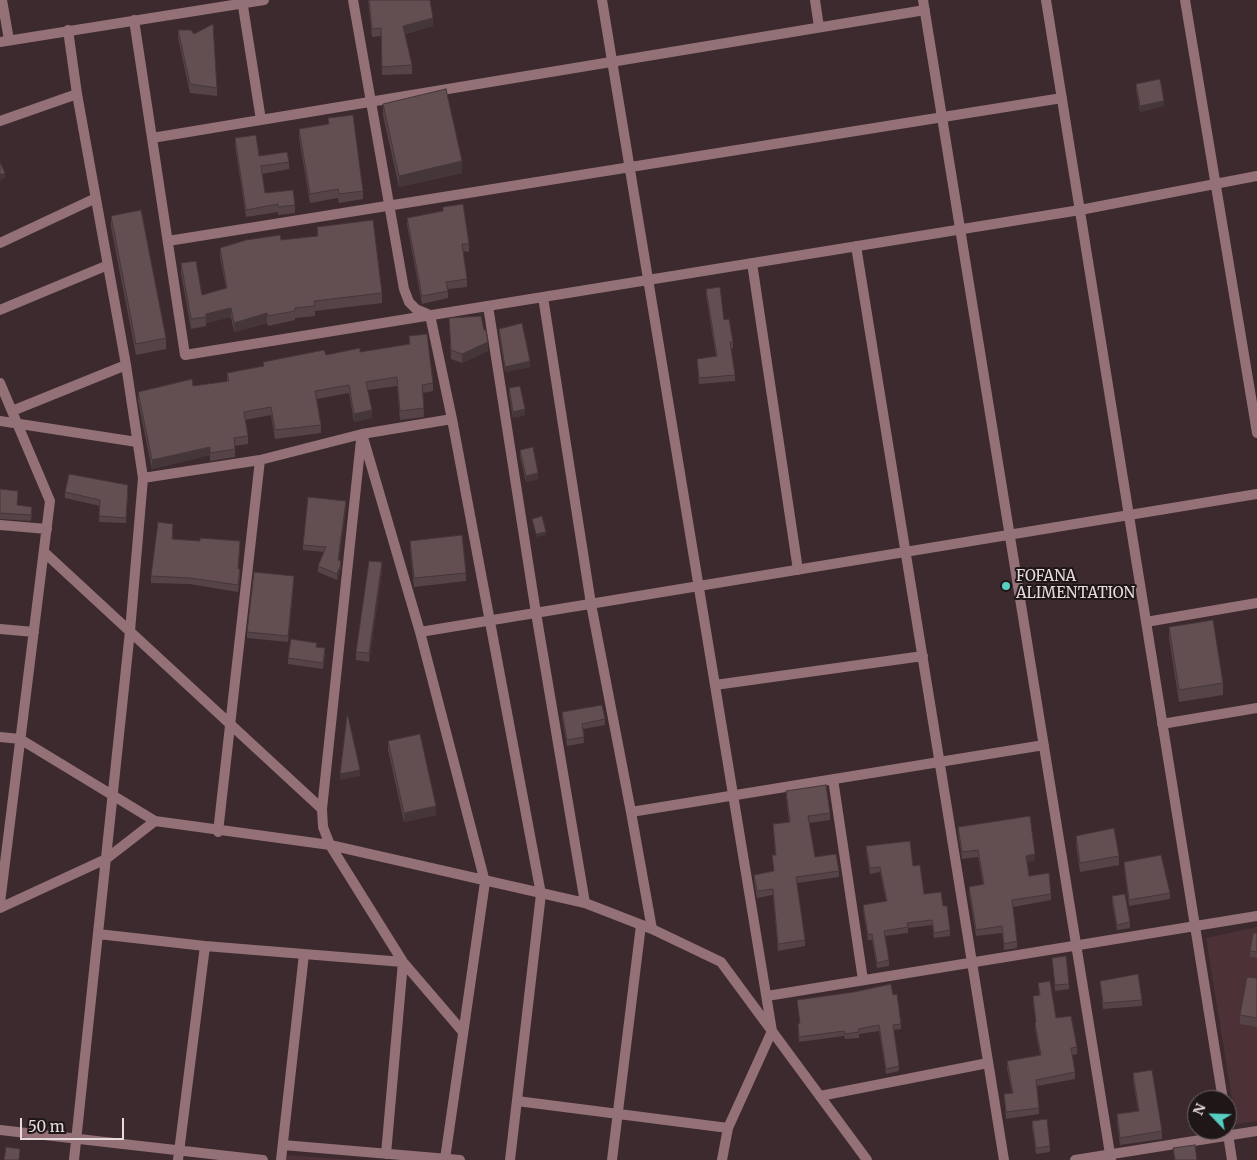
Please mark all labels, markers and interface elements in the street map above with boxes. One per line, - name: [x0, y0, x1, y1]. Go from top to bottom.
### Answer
- place label: FOFANA ALIMENTATION: [1016, 568, 1135, 603]
- marker: FOFANA ALIMENTATION: [1000, 580, 1012, 592]
- north arrow: [1187, 1090, 1237, 1140]
- text: N: [1189, 1101, 1210, 1118]
- scale bar: [22, 1108, 126, 1140]
- text: 50 m: [28, 1117, 65, 1136]

